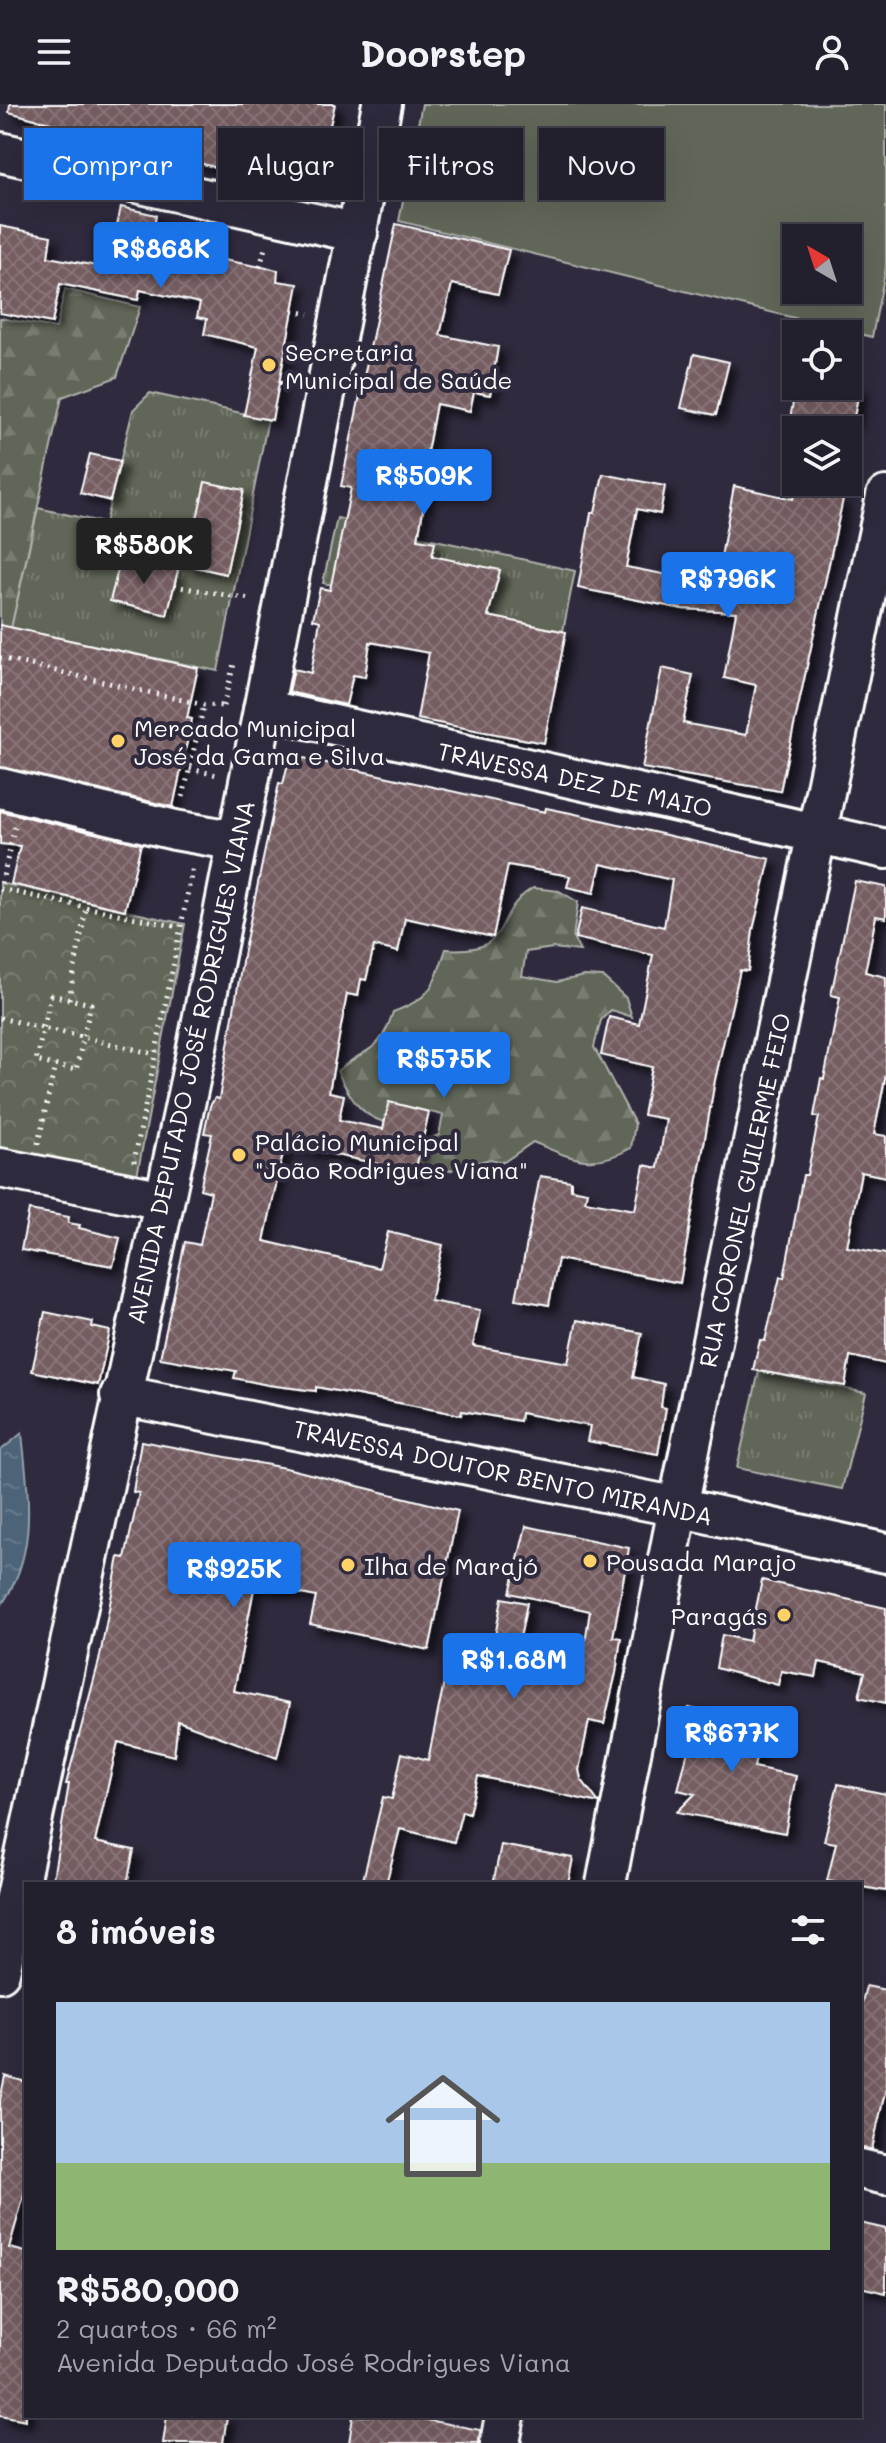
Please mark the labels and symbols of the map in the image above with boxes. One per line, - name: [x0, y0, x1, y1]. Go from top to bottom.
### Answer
- pin: R$868K: [96, 222, 226, 290]
- north arrow: [782, 224, 862, 304]
- place label: Secretaria Municipal de Saúde: [285, 336, 512, 395]
- marker: Secretaria Municipal de Saúde: [260, 356, 278, 374]
- pin: R$509K: [359, 449, 489, 517]
- pin: R$580K: [79, 518, 209, 586]
- pin: R$796K: [663, 552, 793, 620]
- place label: Mercado Municipal José da Gama e Silva: [134, 712, 385, 771]
- marker: Mercado Municipal José da Gama e Silva: [109, 732, 127, 750]
- street label: TRAVESSA DEZ DE MAIO: [435, 735, 715, 823]
- street label: AVENIDA DEPUTADO JOSÉ RODRIGUES VIANA: [119, 797, 261, 1327]
- street label: RUA CORONEL GUILERME FEIO: [691, 1010, 797, 1370]
- pin: R$575K: [379, 1032, 509, 1100]
- place label: Palácio Municipal "João Rodrigues Viana": [255, 1126, 528, 1185]
- marker: Palácio Municipal "João Rodrigues Viana": [230, 1146, 248, 1164]
- street label: TRAVESSA DOUTOR BENTO MIRANDA: [290, 1412, 716, 1532]
- pin: R$925K: [169, 1542, 299, 1610]
- place label: Pousada Marajo: [606, 1546, 796, 1577]
- place label: Ilha de Marajó: [364, 1550, 538, 1581]
- marker: Pousada Marajo: [581, 1552, 599, 1570]
- marker: Ilha de Marajó: [339, 1556, 357, 1574]
- place label: Paragás: [671, 1600, 768, 1631]
- marker: Paragás: [775, 1606, 793, 1624]
- pin: R$1.68M: [440, 1633, 588, 1701]
- pin: R$677K: [667, 1706, 797, 1774]

